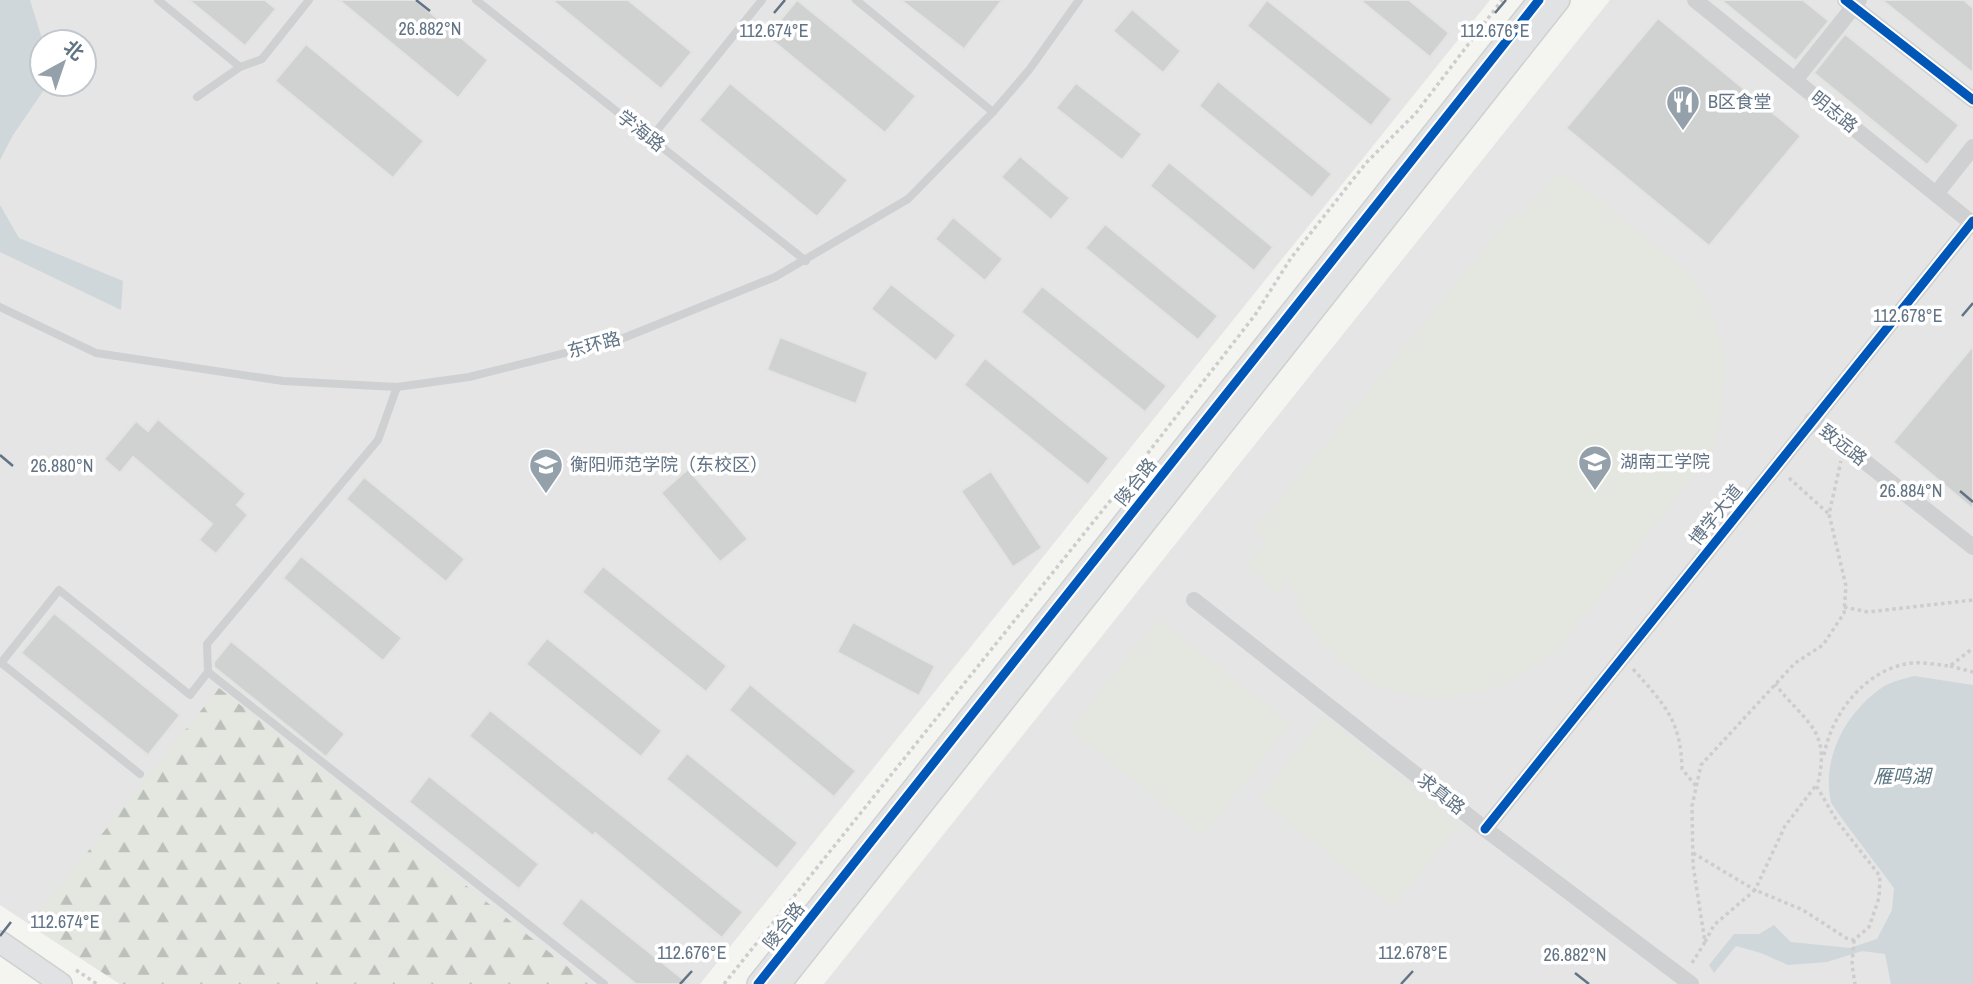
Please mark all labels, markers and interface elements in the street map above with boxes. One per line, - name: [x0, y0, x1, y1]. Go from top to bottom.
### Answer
- text: 26.882°N: [399, 16, 462, 41]
- text: 112.674°E: [739, 18, 809, 43]
- text: 112.676°E: [1460, 18, 1530, 43]
- north arrow: [28, 28, 98, 98]
- text: 北: [58, 34, 90, 66]
- restaurant icon: B区食堂: [1664, 83, 1702, 132]
- street label: 明志路: [1805, 85, 1863, 138]
- place label: B区食堂: [1708, 89, 1772, 114]
- street label: 学海路: [612, 104, 670, 157]
- text: 112.678°E: [1873, 303, 1943, 328]
- street label: 东环路: [565, 325, 623, 364]
- street label: 致远路: [1814, 418, 1872, 471]
- school or university icon: 湖南工学院: [1576, 443, 1614, 492]
- school or university icon: 衡阳师范学院（东校区）: [527, 446, 565, 495]
- place label: 湖南工学院: [1620, 449, 1710, 474]
- place label: 衡阳师范学院（东校区）: [570, 452, 768, 477]
- text: 26.880°N: [31, 453, 94, 478]
- street label: 陵合路: [1109, 453, 1162, 511]
- text: 26.884°N: [1880, 478, 1943, 503]
- street label: 博学大道: [1683, 479, 1748, 551]
- water label: 雁鸣湖: [1873, 763, 1933, 789]
- street label: 求真路: [1412, 767, 1470, 820]
- street label: 陵合路: [757, 897, 810, 955]
- text: 112.674°E: [30, 909, 100, 934]
- text: 112.676°E: [657, 940, 727, 965]
- text: 112.678°E: [1378, 940, 1448, 965]
- text: 26.882°N: [1544, 942, 1607, 967]

